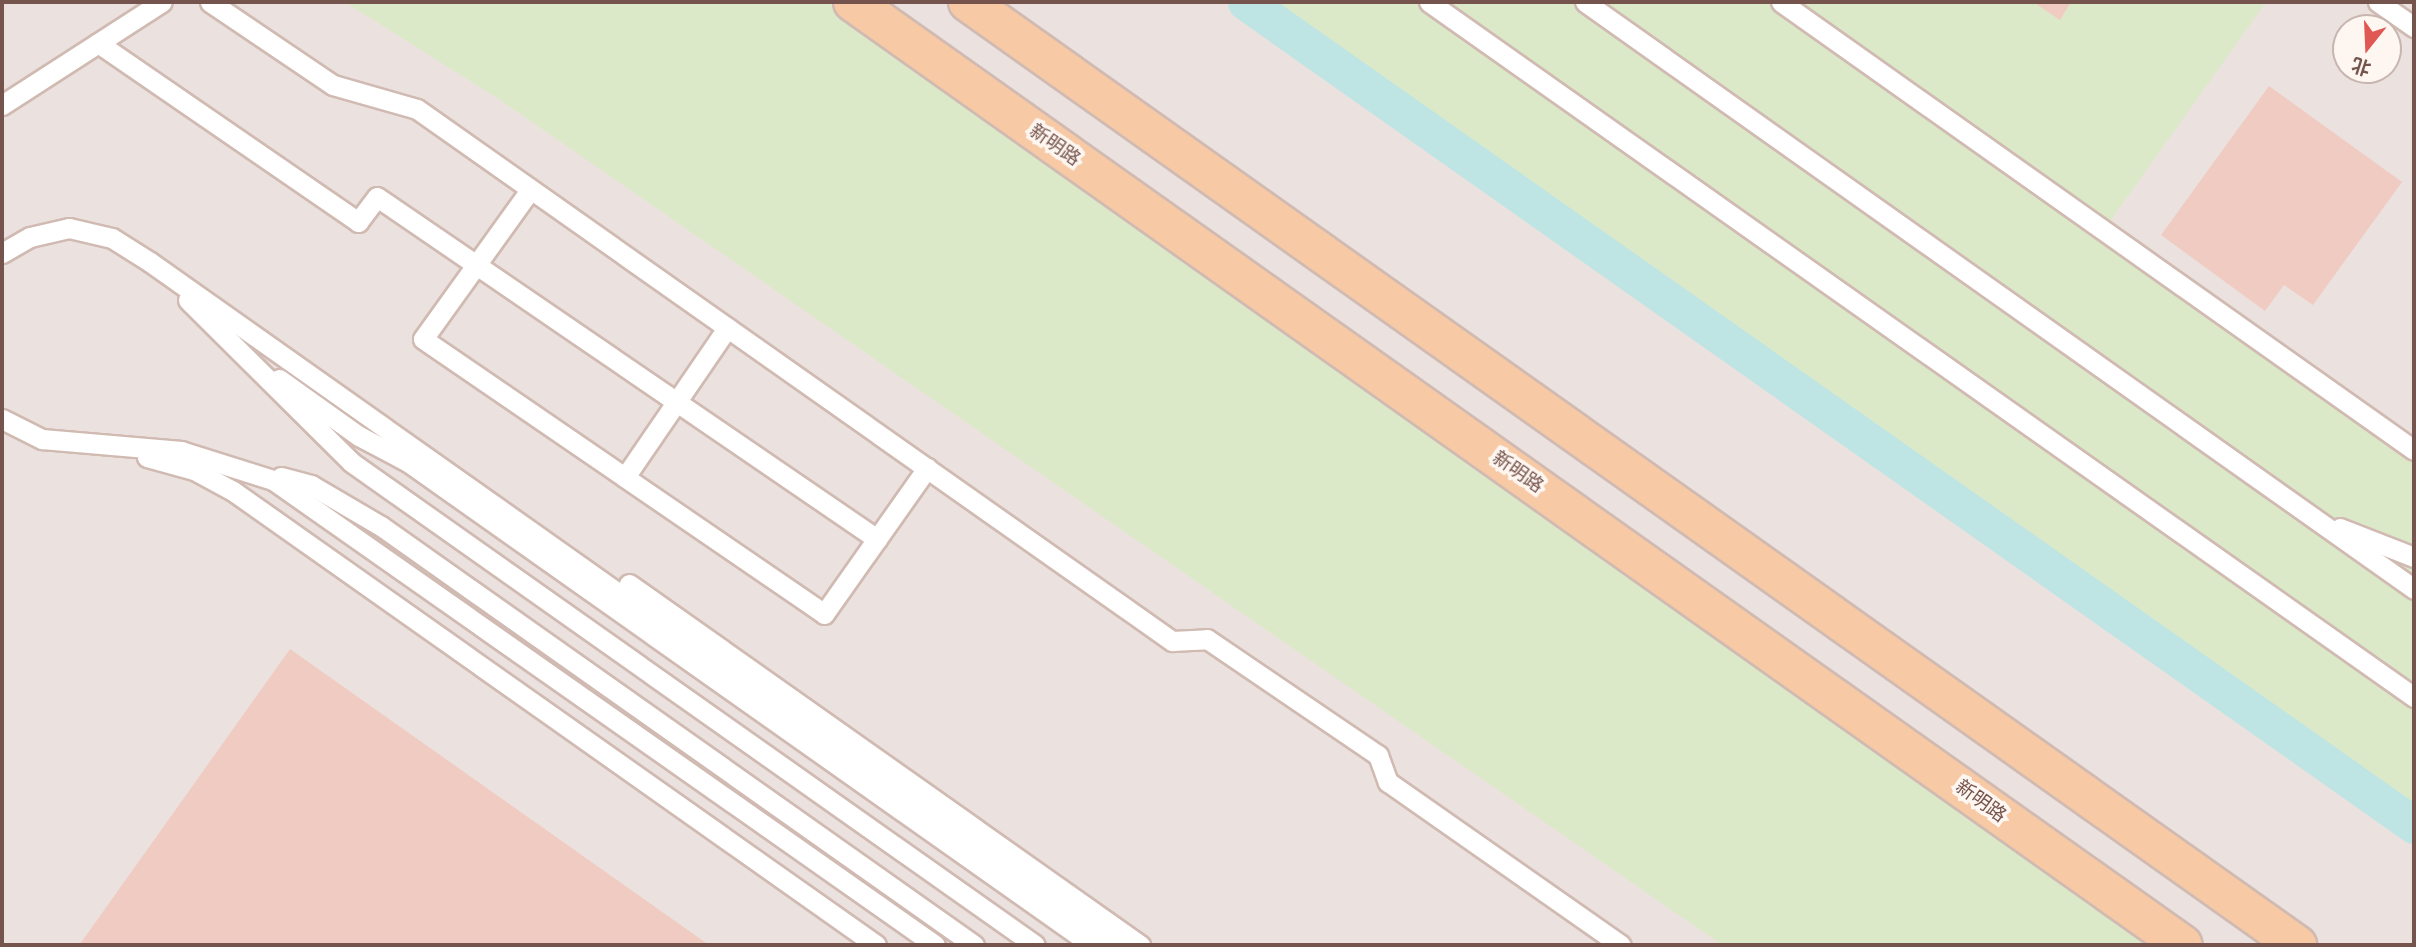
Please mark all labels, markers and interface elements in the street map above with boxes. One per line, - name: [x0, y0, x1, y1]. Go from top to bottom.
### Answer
- north arrow: [2332, 14, 2402, 84]
- text: 北: [2348, 53, 2374, 81]
- street label: 新明路: [1025, 119, 1085, 171]
- street label: 新明路: [1488, 446, 1548, 498]
- street label: 新明路: [1951, 775, 2011, 827]

